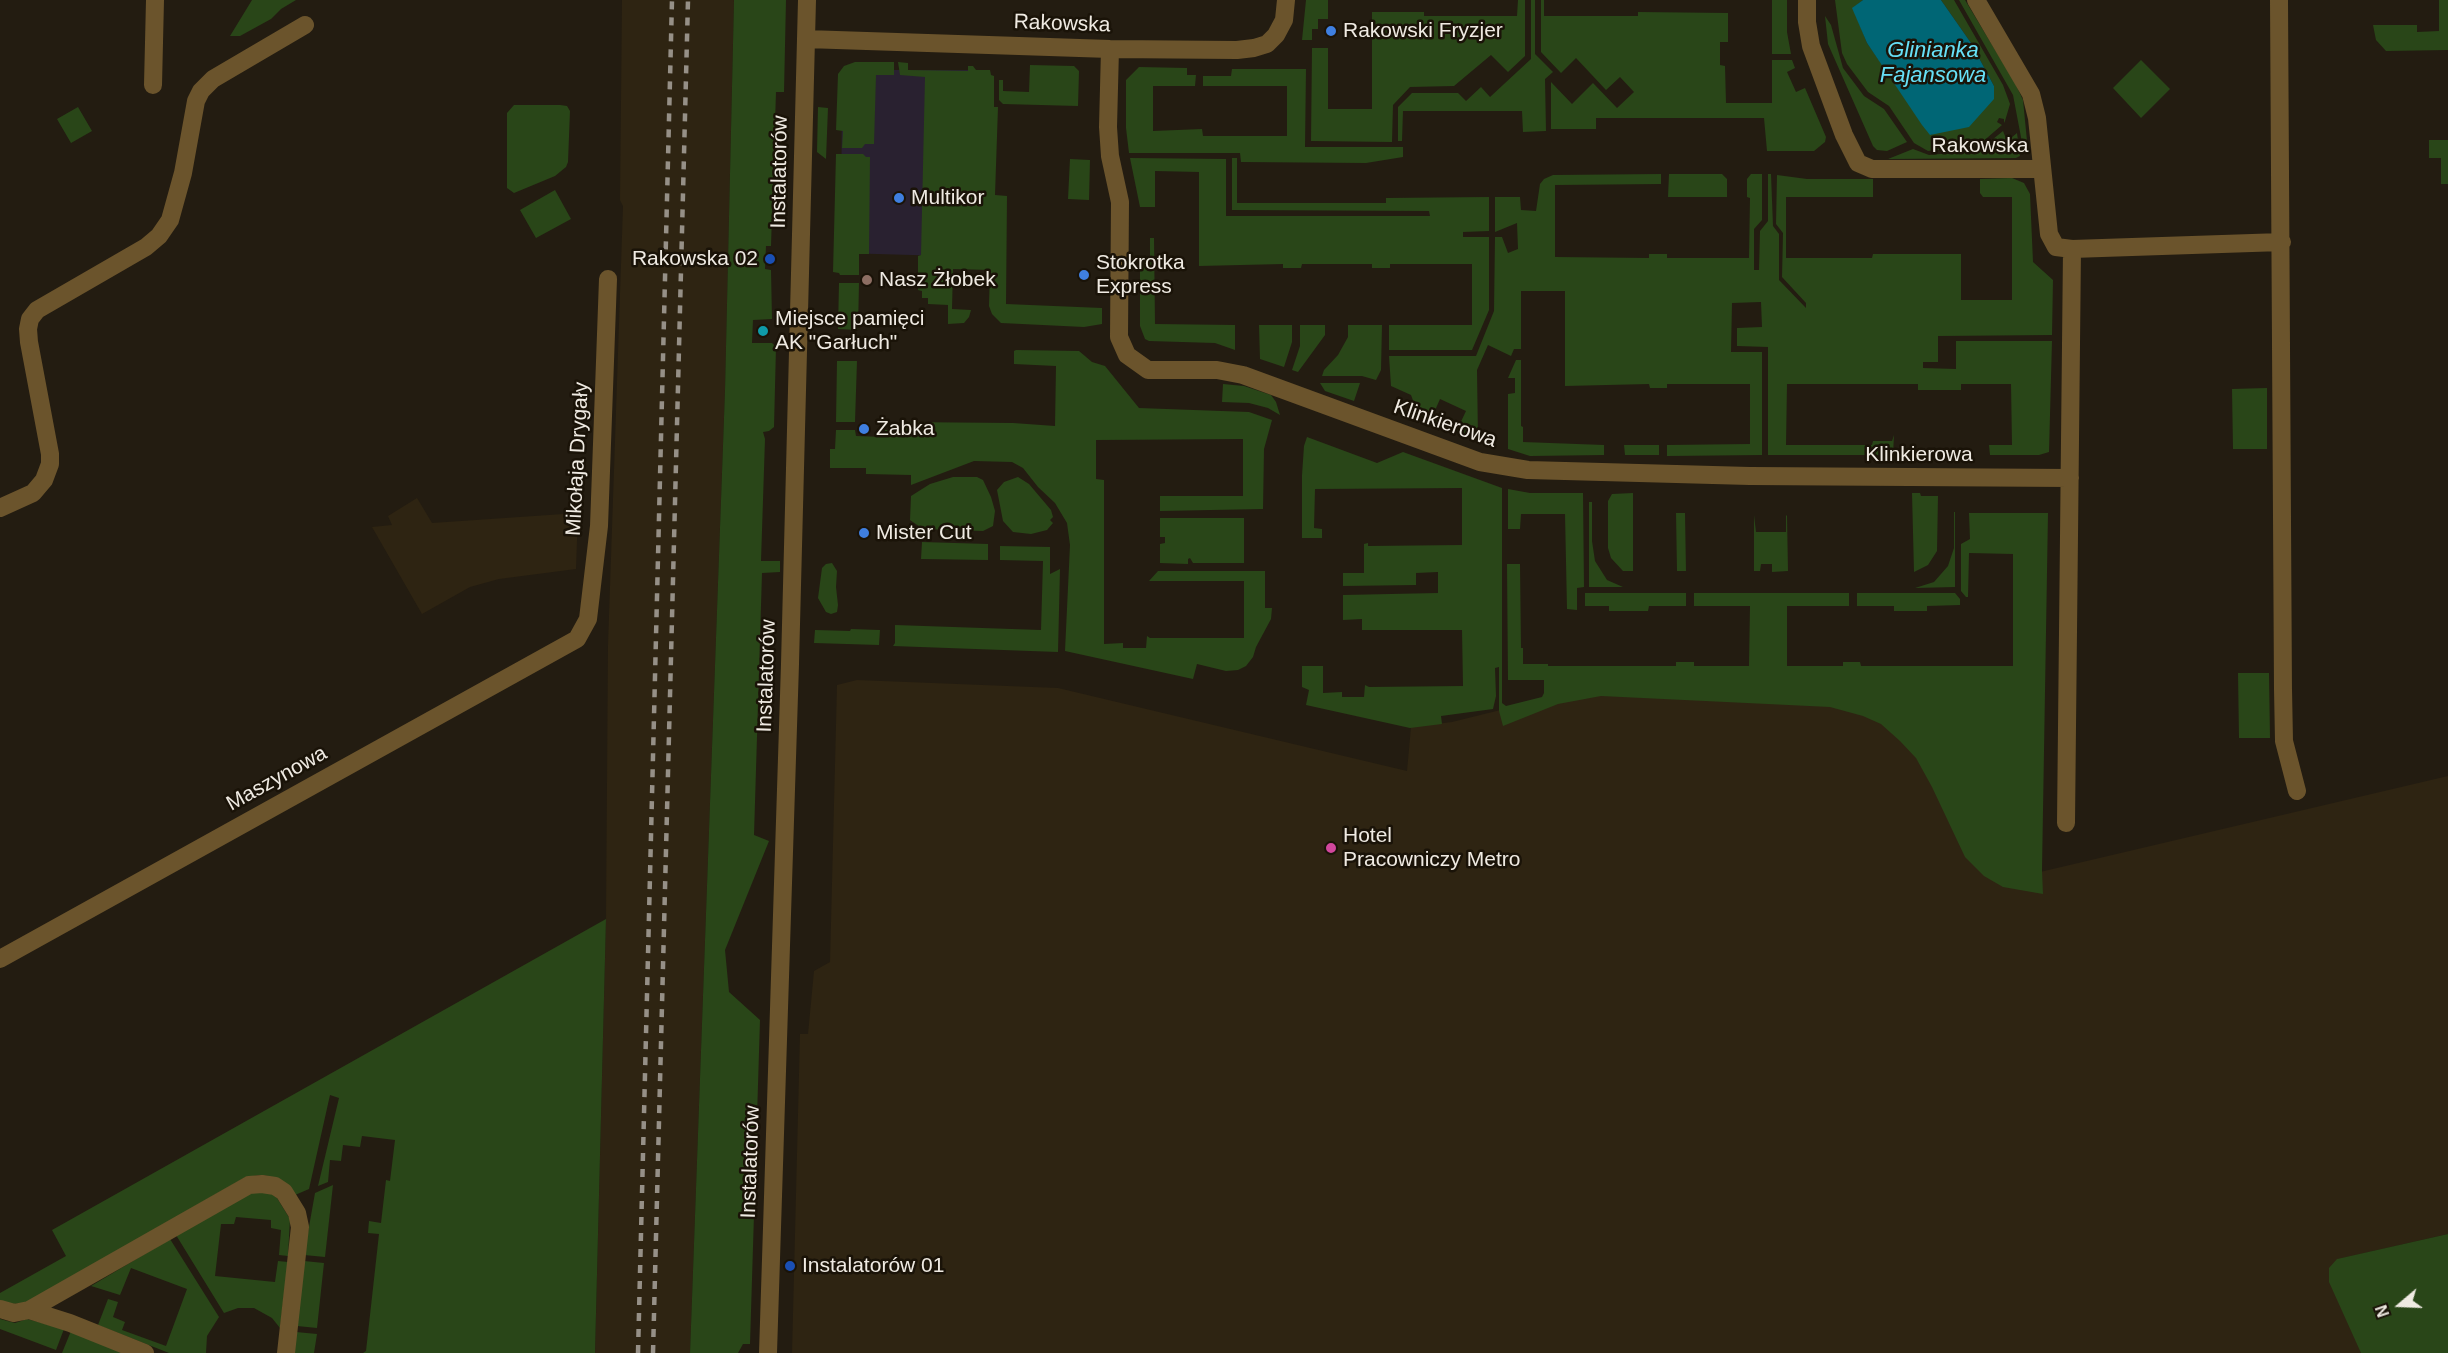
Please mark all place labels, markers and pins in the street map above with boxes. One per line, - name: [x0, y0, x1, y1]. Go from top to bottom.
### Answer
- place label: Rakowski Fryzjer: [1343, 18, 1503, 44]
- marker: Rakowski Fryzjer: [1324, 24, 1338, 38]
- place label: Multikor: [911, 185, 985, 211]
- marker: Multikor: [892, 191, 906, 205]
- place label: Rakowska 02: [632, 246, 758, 272]
- place label: Stokrotka Express: [1096, 250, 1185, 300]
- marker: Rakowska 02: [763, 252, 777, 266]
- place label: Nasz Żłobek: [879, 267, 996, 293]
- marker: Stokrotka Express: [1077, 268, 1091, 282]
- marker: Nasz Żłobek: [860, 273, 874, 287]
- place label: Miejsce pamięci AK "Garłuch": [775, 306, 924, 356]
- marker: Miejsce pamięci AK "Garłuch": [756, 324, 770, 338]
- place label: Żabka: [876, 416, 934, 442]
- marker: Żabka: [857, 422, 871, 436]
- place label: Mister Cut: [876, 520, 972, 546]
- marker: Mister Cut: [857, 526, 871, 540]
- place label: Hotel Pracowniczy Metro: [1343, 823, 1520, 873]
- marker: Hotel Pracowniczy Metro: [1324, 841, 1338, 855]
- place label: Instalatorów 01: [802, 1253, 944, 1279]
- marker: Instalatorów 01: [783, 1259, 797, 1273]

